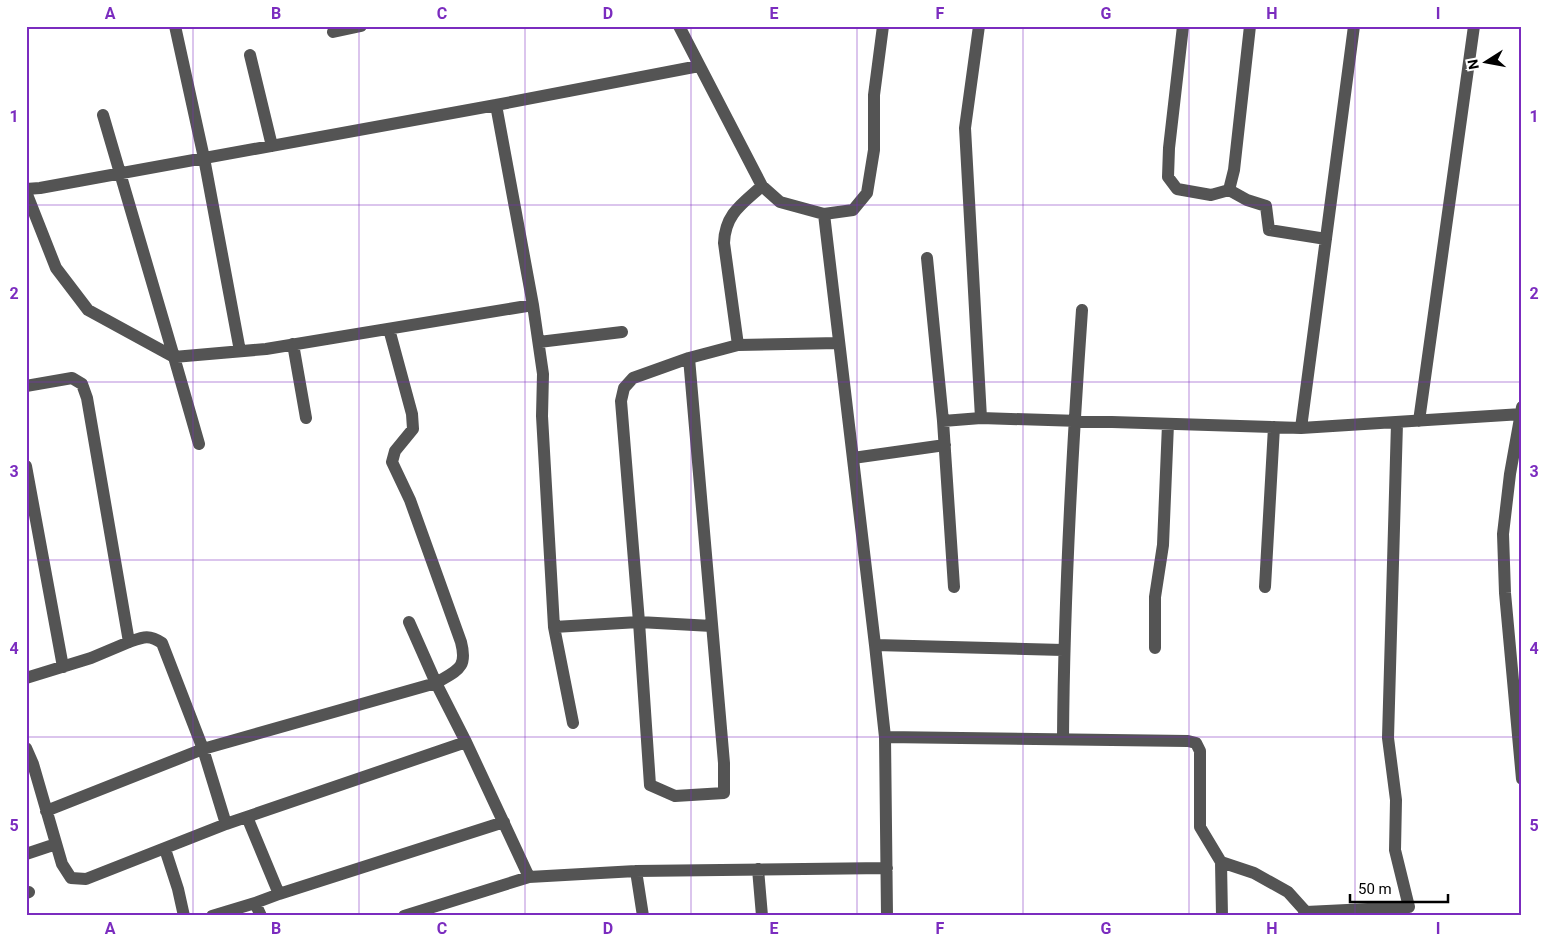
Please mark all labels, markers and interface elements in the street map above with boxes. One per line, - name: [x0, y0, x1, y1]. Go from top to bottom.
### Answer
- text: A: [105, 4, 116, 23]
- text: B: [271, 4, 281, 23]
- text: C: [437, 4, 447, 23]
- text: D: [603, 4, 613, 23]
- text: E: [770, 4, 779, 23]
- text: F: [936, 4, 945, 23]
- text: G: [1101, 4, 1112, 23]
- text: H: [1266, 4, 1278, 23]
- text: I: [1436, 4, 1440, 23]
- north arrow: [1460, 38, 1510, 88]
- text: N: [1464, 58, 1482, 71]
- text: 1: [9, 107, 19, 126]
- text: 1: [1529, 107, 1539, 126]
- text: 2: [9, 284, 19, 303]
- text: 2: [1529, 284, 1539, 303]
- text: 3: [9, 462, 19, 481]
- text: 3: [1529, 462, 1539, 481]
- text: 4: [9, 639, 19, 658]
- text: 4: [1529, 639, 1539, 658]
- text: 5: [9, 816, 19, 835]
- text: 5: [1529, 816, 1539, 835]
- scale bar: [1350, 872, 1448, 904]
- text: 50 m: [1358, 880, 1392, 898]
- text: A: [105, 919, 116, 938]
- text: B: [271, 919, 281, 938]
- text: C: [437, 919, 447, 938]
- text: D: [603, 919, 613, 938]
- text: E: [770, 919, 779, 938]
- text: F: [936, 919, 945, 938]
- text: G: [1101, 919, 1112, 938]
- text: H: [1266, 919, 1278, 938]
- text: I: [1436, 919, 1440, 938]

